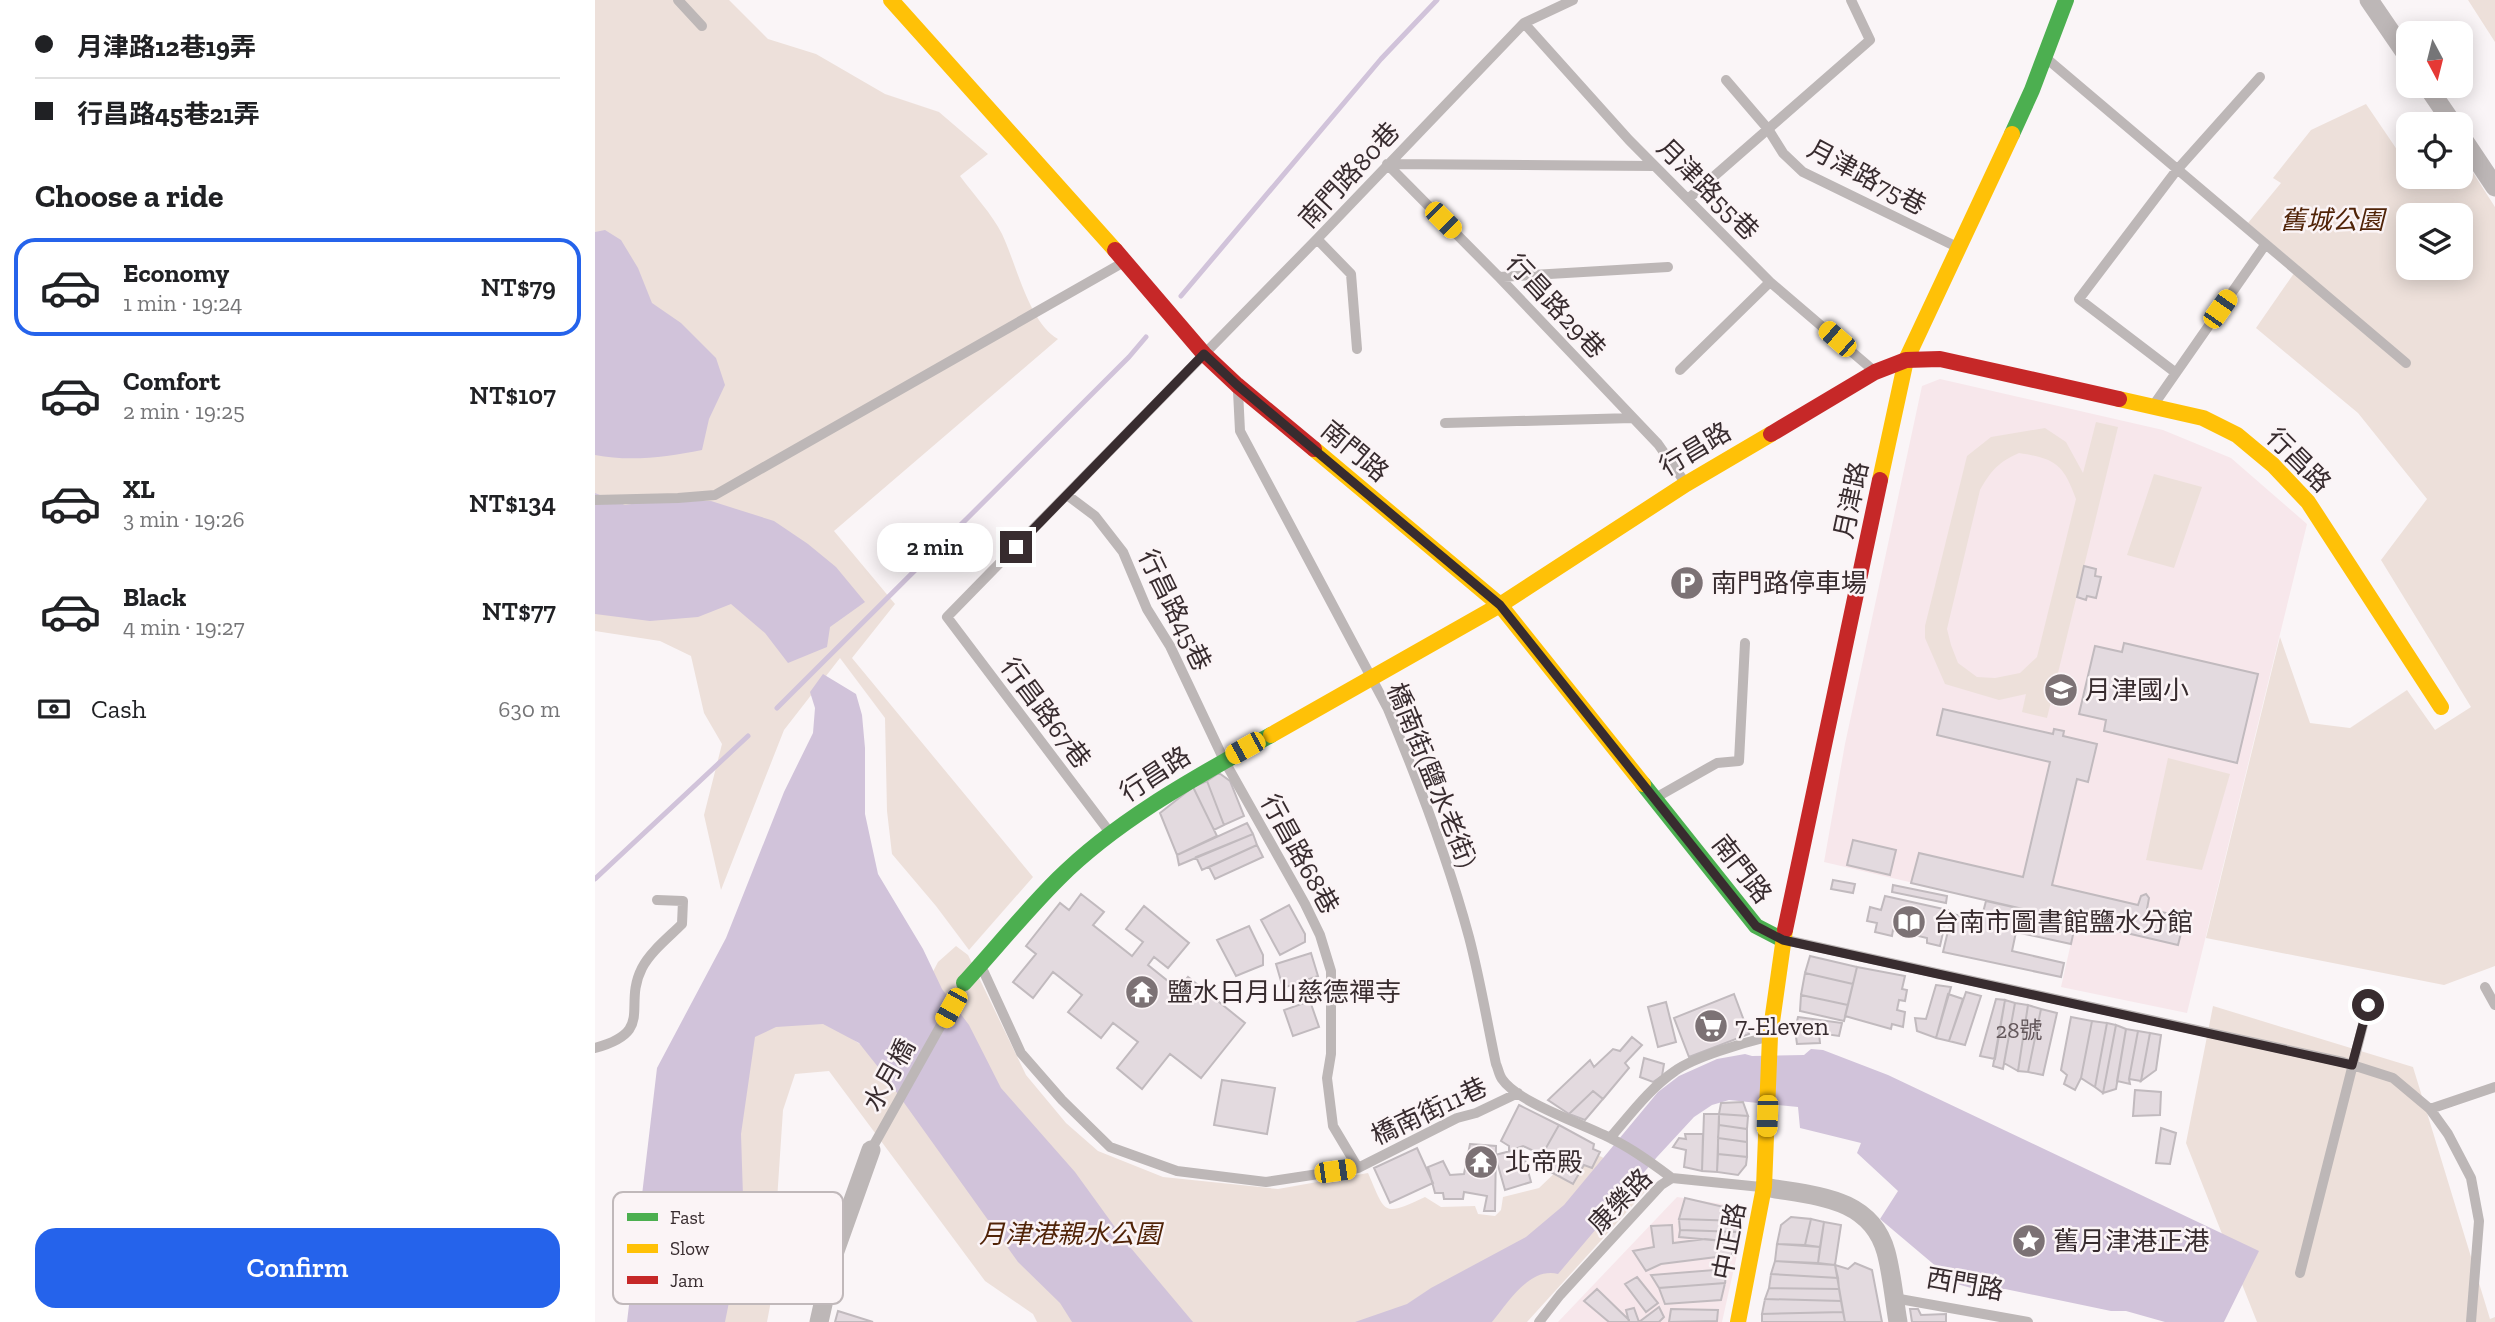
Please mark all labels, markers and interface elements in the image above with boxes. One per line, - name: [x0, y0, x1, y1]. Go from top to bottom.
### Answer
- north arrow: [2396, 21, 2473, 98]
- map controls: [2396, 21, 2473, 280]
- text: 月津路12巷19弄: [77, 31, 256, 63]
- text: 行昌路45巷21弄: [77, 98, 260, 130]
- button: locate: [2396, 112, 2473, 189]
- street label: 南門路80巷: [1292, 115, 1406, 235]
- street label: 月津路55巷: [1651, 132, 1765, 246]
- street label: 月津路75巷: [1802, 132, 1932, 222]
- text: Choose a ride: [35, 177, 223, 215]
- car: [1421, 198, 1466, 242]
- button: layers: [2396, 203, 2473, 280]
- park label: 舊城公園: [2280, 204, 2388, 236]
- street label: 行昌路29巷: [1500, 247, 1612, 365]
- icon: car: [39, 256, 102, 319]
- text: Economy: [123, 257, 229, 289]
- text: NT$79: [481, 271, 556, 303]
- car: [2200, 286, 2241, 332]
- text: 1 min · 19:24: [123, 289, 243, 317]
- car: [1815, 317, 1860, 361]
- icon: car: [39, 364, 102, 427]
- text: Comfort: [123, 365, 220, 397]
- text: NT$107: [469, 379, 556, 411]
- text: 2 min · 19:25: [123, 397, 245, 425]
- street label: 南門路: [1315, 414, 1395, 488]
- street label: 行昌路: [1653, 415, 1737, 483]
- street label: 行昌路: [2260, 421, 2338, 499]
- street label: 月津路: [1827, 459, 1875, 541]
- icon: car: [39, 472, 102, 535]
- text: XL: [123, 473, 155, 505]
- text: NT$134: [469, 487, 556, 519]
- text: 3 min · 19:26: [123, 505, 245, 533]
- callout: 2 min: [876, 522, 991, 572]
- route end: [1000, 531, 1032, 563]
- text: 2 min: [906, 533, 964, 561]
- street label: 行昌路45巷: [1132, 544, 1218, 676]
- parking icon: 南門路停車場: [1668, 564, 1706, 602]
- place label: 南門路停車場: [1711, 567, 1867, 599]
- icon: car: [39, 580, 102, 643]
- text: Black: [123, 581, 186, 613]
- text: NT$77: [482, 595, 556, 627]
- text: 4 min · 19:27: [123, 613, 244, 641]
- street label: 行昌路67巷: [994, 651, 1098, 775]
- school or university icon: 月津國小: [2042, 671, 2080, 709]
- place label: 月津國小: [2085, 674, 2189, 706]
- street label: 橋南街(鹽水老街): [1380, 678, 1484, 872]
- icon: cash: [35, 690, 73, 728]
- text: Cash: [91, 693, 146, 725]
- text: 630 m: [498, 695, 560, 723]
- car: [1222, 729, 1269, 767]
- street label: 行昌路: [1114, 739, 1196, 809]
- street label: 行昌路68巷: [1254, 789, 1346, 919]
- street label: 南門路: [1705, 828, 1779, 910]
- library icon: 台南市圖書館鹽水分館: [1890, 903, 1928, 941]
- place label: 台南市圖書館鹽水分館: [1933, 906, 2193, 938]
- temple icon: 鹽水日月山慈德禪寺: [1123, 973, 1161, 1011]
- place label: 鹽水日月山慈德禪寺: [1167, 976, 1401, 1008]
- car: [932, 985, 971, 1031]
- route start: [2352, 989, 2384, 1021]
- supermarket icon: 7-Eleven: [1692, 1007, 1730, 1045]
- place label: 7-Eleven: [1735, 1010, 1829, 1042]
- house number: 28號: [1995, 1016, 2043, 1044]
- street label: 水月橋: [856, 1033, 922, 1117]
- street label: 橋南街11巷: [1366, 1070, 1492, 1152]
- car: [1756, 1095, 1779, 1137]
- temple icon: 北帝殿: [1462, 1143, 1500, 1181]
- place label: 北帝殿: [1505, 1146, 1583, 1178]
- car: [1313, 1158, 1358, 1184]
- street label: 康樂路: [1581, 1162, 1659, 1240]
- legend: [613, 1192, 843, 1304]
- street label: 中正路: [1706, 1200, 1752, 1282]
- text: Fast: [670, 1206, 705, 1229]
- park label: 月津港親水公園: [979, 1218, 1165, 1250]
- place icon: 舊月津港正港: [2010, 1222, 2048, 1260]
- place label: 舊月津港正港: [2053, 1225, 2209, 1257]
- button: Confirm: [35, 1228, 560, 1308]
- text: Slow: [670, 1237, 710, 1260]
- street label: 西門路: [1924, 1261, 2006, 1307]
- text: Jam: [670, 1269, 704, 1292]

